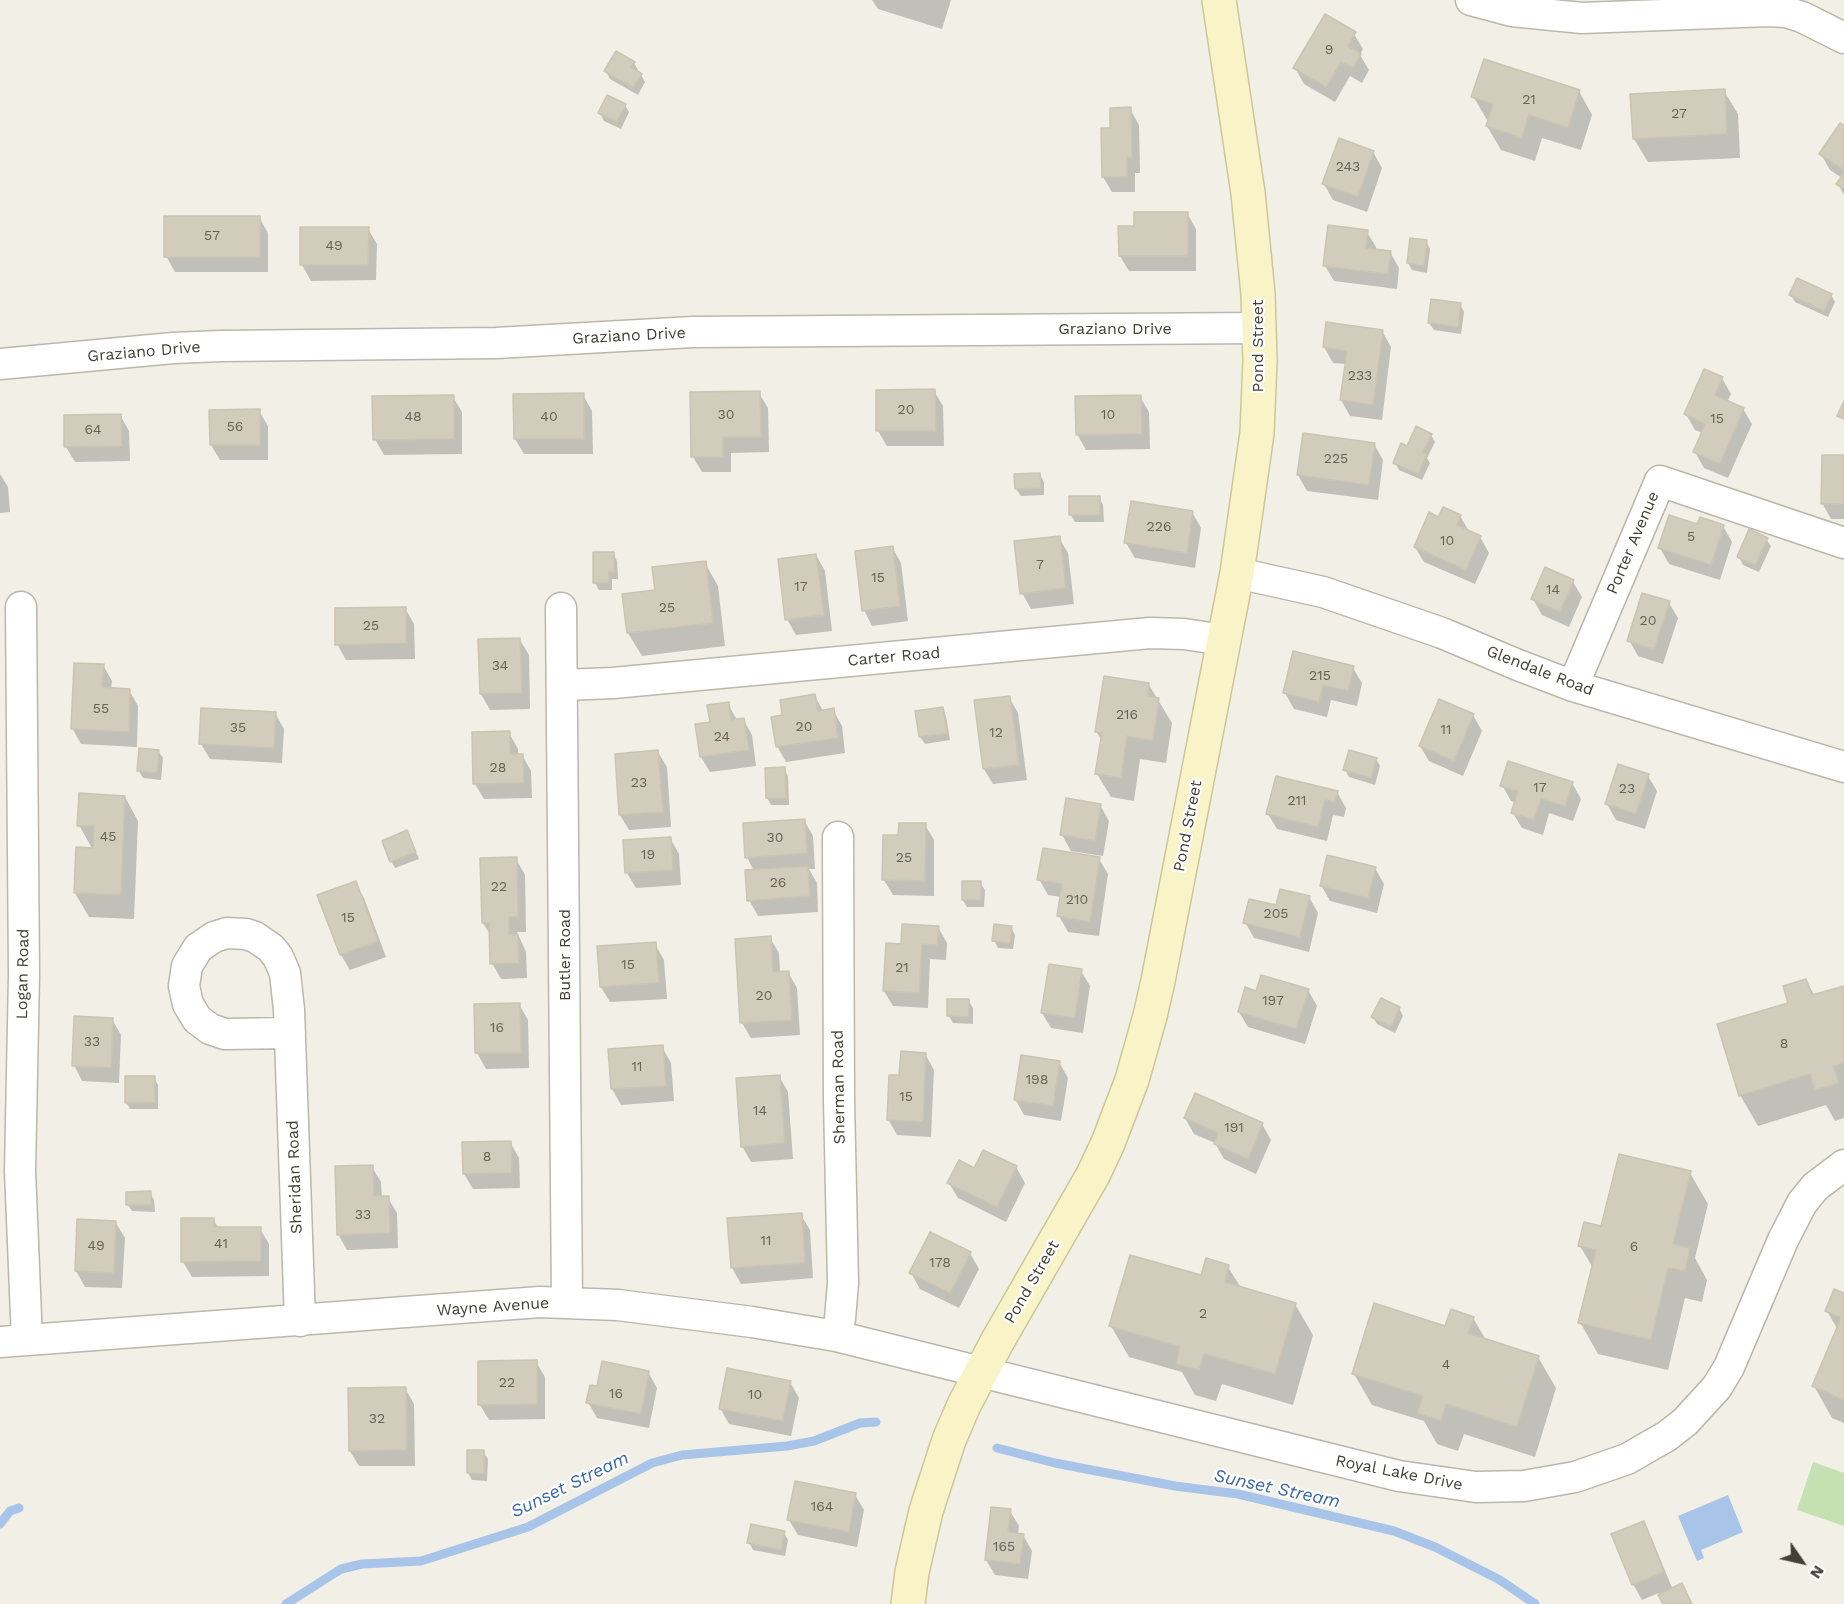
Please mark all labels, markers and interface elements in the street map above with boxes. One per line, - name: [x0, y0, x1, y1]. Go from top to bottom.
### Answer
- house number: 9: [1325, 42, 1333, 58]
- house number: 21: [1522, 92, 1536, 108]
- house number: 27: [1671, 106, 1687, 122]
- house number: 243: [1336, 159, 1360, 175]
- house number: 57: [204, 228, 220, 244]
- house number: 49: [325, 238, 343, 254]
- street label: Pond Street: [1248, 300, 1268, 392]
- street label: Graziano Drive: [1058, 319, 1172, 339]
- street label: Graziano Drive: [572, 323, 686, 349]
- street label: Graziano Drive: [87, 337, 201, 367]
- house number: 233: [1348, 368, 1372, 384]
- house number: 20: [898, 402, 914, 418]
- house number: 30: [718, 407, 734, 423]
- house number: 10: [1101, 407, 1115, 423]
- house number: 48: [404, 409, 422, 425]
- house number: 40: [540, 409, 558, 425]
- house number: 15: [1710, 411, 1724, 427]
- house number: 56: [227, 419, 243, 435]
- house number: 64: [84, 422, 102, 438]
- house number: 225: [1324, 451, 1348, 467]
- street label: Porter Avenue: [1603, 489, 1663, 597]
- house number: 226: [1147, 519, 1171, 535]
- house number: 5: [1687, 529, 1695, 545]
- house number: 10: [1440, 533, 1454, 549]
- house number: 7: [1036, 557, 1044, 573]
- house number: 15: [871, 570, 885, 586]
- house number: 17: [794, 579, 808, 595]
- house number: 14: [1546, 582, 1560, 598]
- house number: 25: [659, 600, 675, 616]
- house number: 20: [1640, 613, 1656, 629]
- house number: 25: [363, 618, 379, 634]
- street label: Glendale Road: [1484, 642, 1596, 700]
- street label: Carter Road: [847, 643, 941, 671]
- house number: 34: [492, 658, 508, 674]
- house number: 215: [1309, 668, 1331, 684]
- house number: 55: [93, 701, 109, 717]
- house number: 216: [1116, 707, 1138, 723]
- house number: 20: [796, 719, 812, 735]
- house number: 35: [230, 720, 246, 736]
- house number: 11: [1441, 722, 1451, 738]
- house number: 12: [989, 725, 1003, 741]
- house number: 24: [714, 729, 730, 745]
- house number: 28: [490, 760, 506, 776]
- house number: 23: [631, 775, 647, 791]
- street label: Pond Street: [1170, 779, 1206, 873]
- house number: 17: [1533, 780, 1547, 796]
- house number: 23: [1619, 781, 1635, 797]
- house number: 211: [1287, 793, 1307, 809]
- house number: 45: [100, 829, 116, 845]
- house number: 30: [767, 830, 783, 846]
- house number: 19: [641, 847, 655, 863]
- house number: 25: [896, 850, 912, 866]
- house number: 26: [770, 875, 786, 891]
- house number: 22: [491, 879, 507, 895]
- house number: 210: [1066, 892, 1088, 908]
- house number: 205: [1263, 906, 1289, 922]
- street label: Butler Road: [555, 909, 575, 1001]
- house number: 15: [341, 910, 355, 926]
- street label: Logan Road: [13, 928, 33, 1020]
- house number: 15: [621, 957, 635, 973]
- house number: 21: [895, 960, 909, 976]
- house number: 20: [756, 988, 772, 1004]
- house number: 197: [1262, 993, 1284, 1009]
- house number: 16: [490, 1020, 504, 1036]
- street label: Sherman Road: [828, 1030, 850, 1144]
- house number: 33: [84, 1034, 100, 1050]
- house number: 8: [1780, 1036, 1788, 1052]
- house number: 11: [632, 1059, 642, 1075]
- house number: 198: [1026, 1072, 1048, 1088]
- house number: 15: [899, 1089, 913, 1105]
- house number: 14: [753, 1103, 767, 1119]
- street label: Sheridan Road: [283, 1120, 307, 1234]
- house number: 191: [1224, 1120, 1244, 1136]
- house number: 8: [483, 1149, 491, 1165]
- house number: 33: [355, 1207, 371, 1223]
- house number: 11: [761, 1233, 771, 1249]
- house number: 41: [214, 1236, 228, 1252]
- street label: Pond Street: [1000, 1237, 1064, 1327]
- house number: 49: [87, 1238, 105, 1254]
- house number: 6: [1630, 1239, 1638, 1255]
- house number: 178: [929, 1255, 951, 1271]
- street label: Wayne Avenue: [436, 1293, 550, 1321]
- house number: 2: [1199, 1306, 1207, 1322]
- house number: 4: [1442, 1357, 1450, 1373]
- house number: 22: [499, 1375, 515, 1391]
- house number: 16: [609, 1386, 623, 1402]
- house number: 10: [748, 1387, 762, 1403]
- house number: 32: [369, 1411, 385, 1427]
- water label: Sunset Stream: [507, 1447, 633, 1523]
- street label: Royal Lake Drive: [1334, 1451, 1464, 1495]
- water label: Sunset Stream: [1212, 1465, 1342, 1513]
- house number: 164: [811, 1499, 833, 1515]
- north arrow: [1772, 1532, 1832, 1592]
- house number: 165: [993, 1539, 1015, 1555]
- text: N: [1806, 1562, 1829, 1583]

